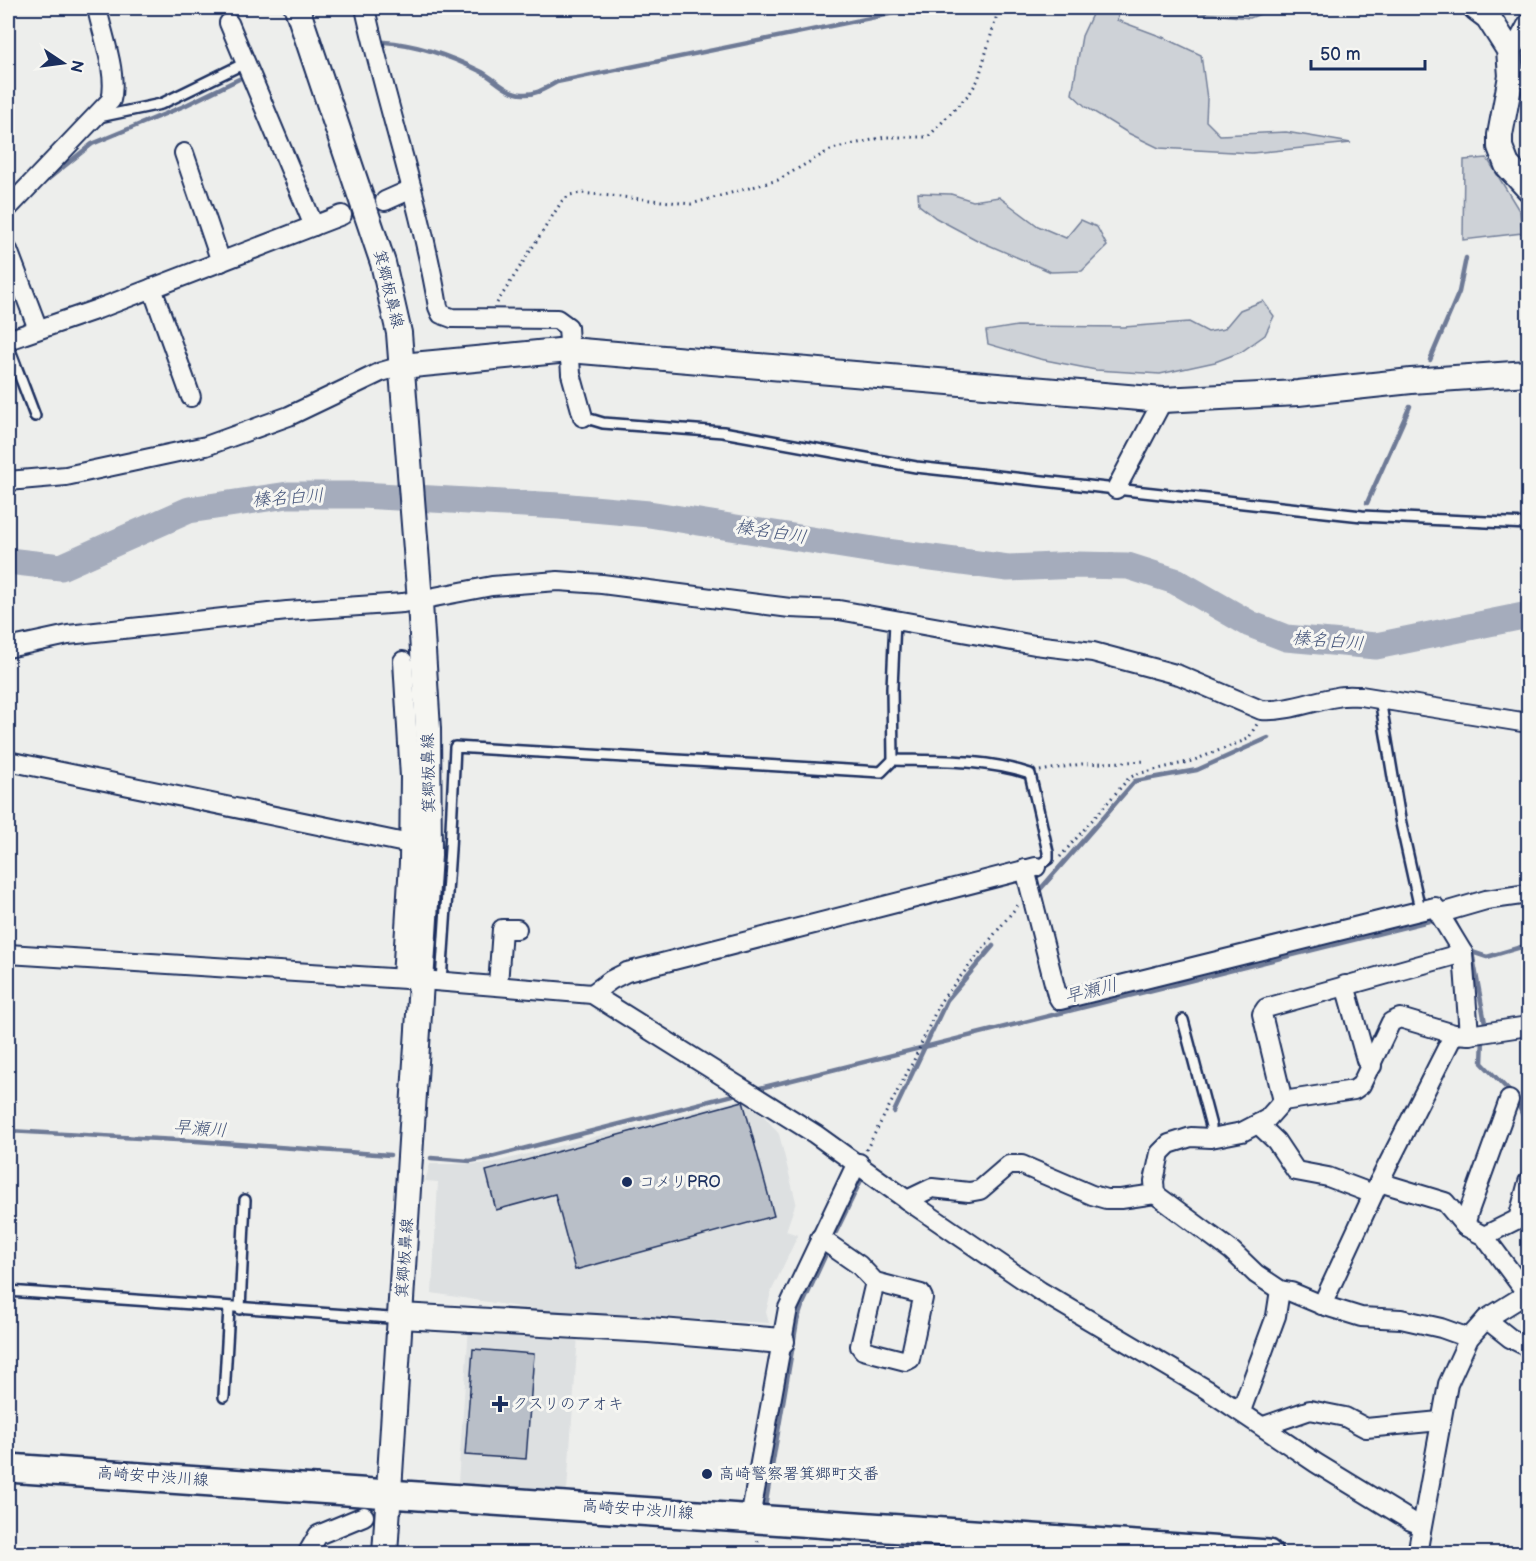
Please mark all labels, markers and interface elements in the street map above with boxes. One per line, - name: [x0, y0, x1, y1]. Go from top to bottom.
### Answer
- north arrow: [33, 33, 93, 93]
- scale bar: [1311, 33, 1425, 71]
- text: 50 m: [1320, 44, 1361, 65]
- text: N: [66, 58, 87, 74]
- street label: 箕郷板鼻線: [369, 248, 407, 330]
- water label: 榛名白川: [251, 485, 325, 511]
- water label: 榛名白川: [734, 516, 808, 548]
- water label: 榛名白川: [1291, 627, 1365, 655]
- street label: 箕郷板鼻線: [419, 733, 439, 813]
- water label: 早瀬川: [1062, 974, 1120, 1008]
- water label: 早瀬川: [172, 1117, 228, 1141]
- place label: コメリPRO: [639, 1173, 721, 1192]
- marker: コメリPRO: [620, 1175, 634, 1189]
- street label: 箕郷板鼻線: [393, 1217, 417, 1299]
- place label: クスリのアオキ: [512, 1395, 624, 1414]
- marker: クスリのアオキ: [493, 1397, 507, 1411]
- street label: 高崎安中渋川線: [96, 1464, 210, 1490]
- place label: 高崎警察署箕郷町交番: [719, 1465, 879, 1484]
- marker: 高崎警察署箕郷町交番: [700, 1467, 714, 1481]
- street label: 高崎安中渋川線: [581, 1497, 695, 1523]

